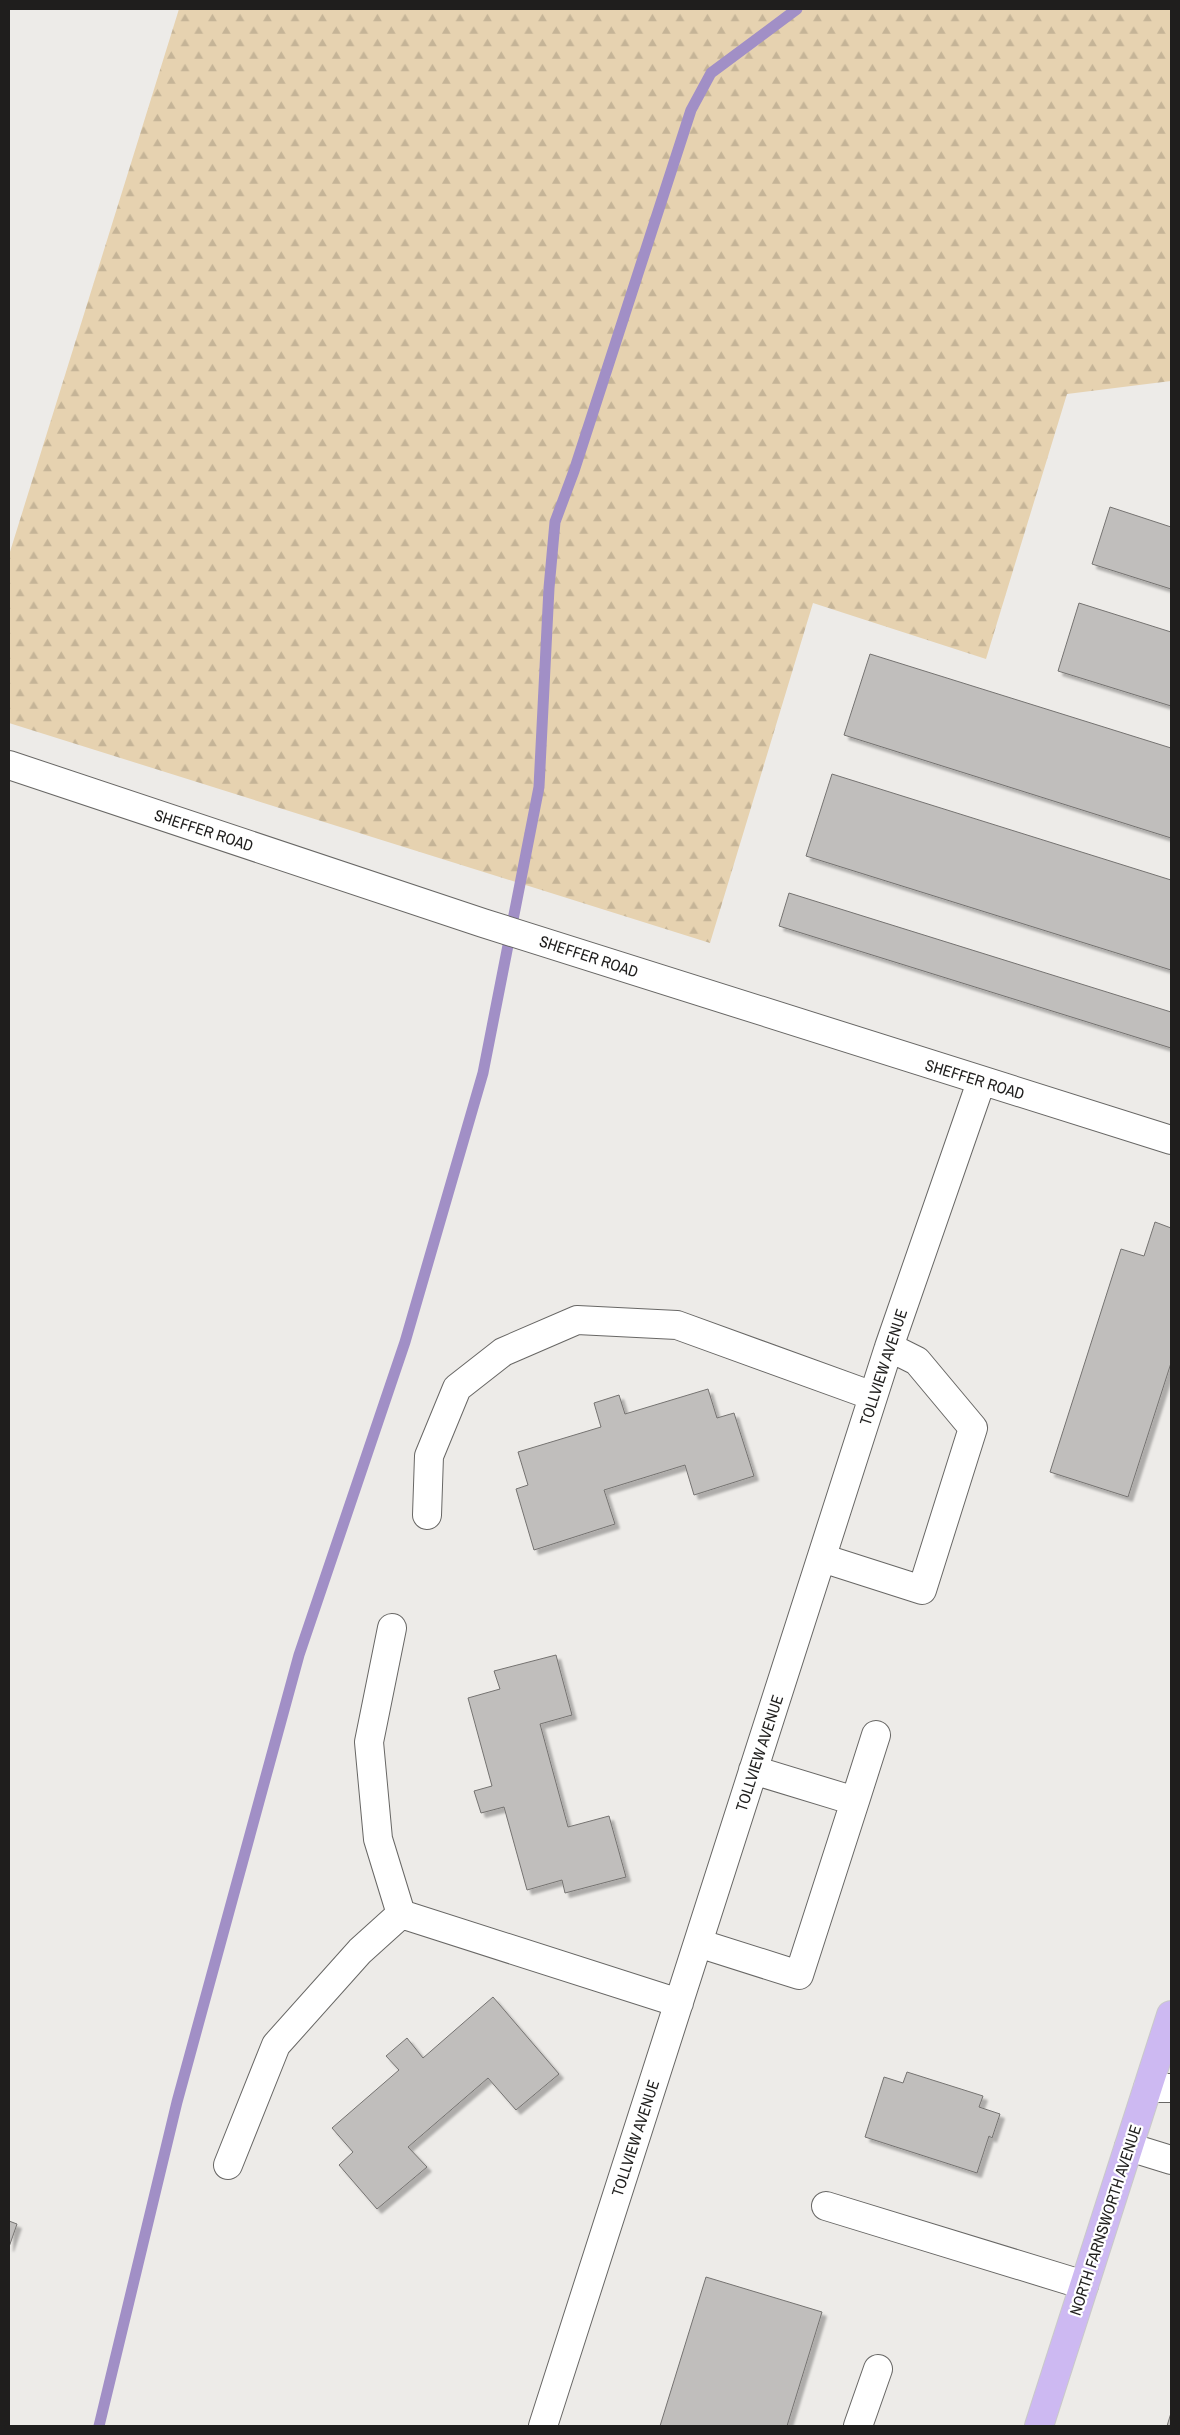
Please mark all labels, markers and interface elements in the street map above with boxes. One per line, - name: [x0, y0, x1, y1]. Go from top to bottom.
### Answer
- street label: SHEFFER ROAD: [152, 804, 256, 856]
- street label: SHEFFER ROAD: [537, 930, 641, 982]
- street label: SHEFFER ROAD: [923, 1053, 1027, 1105]
- street label: TOLLVIEW AVENUE: [854, 1306, 912, 1428]
- street label: TOLLVIEW AVENUE: [730, 1692, 788, 1814]
- street label: TOLLVIEW AVENUE: [606, 2077, 664, 2199]
- street label: NORTH FARNSWORTH AVENUE: [1064, 2122, 1146, 2318]

